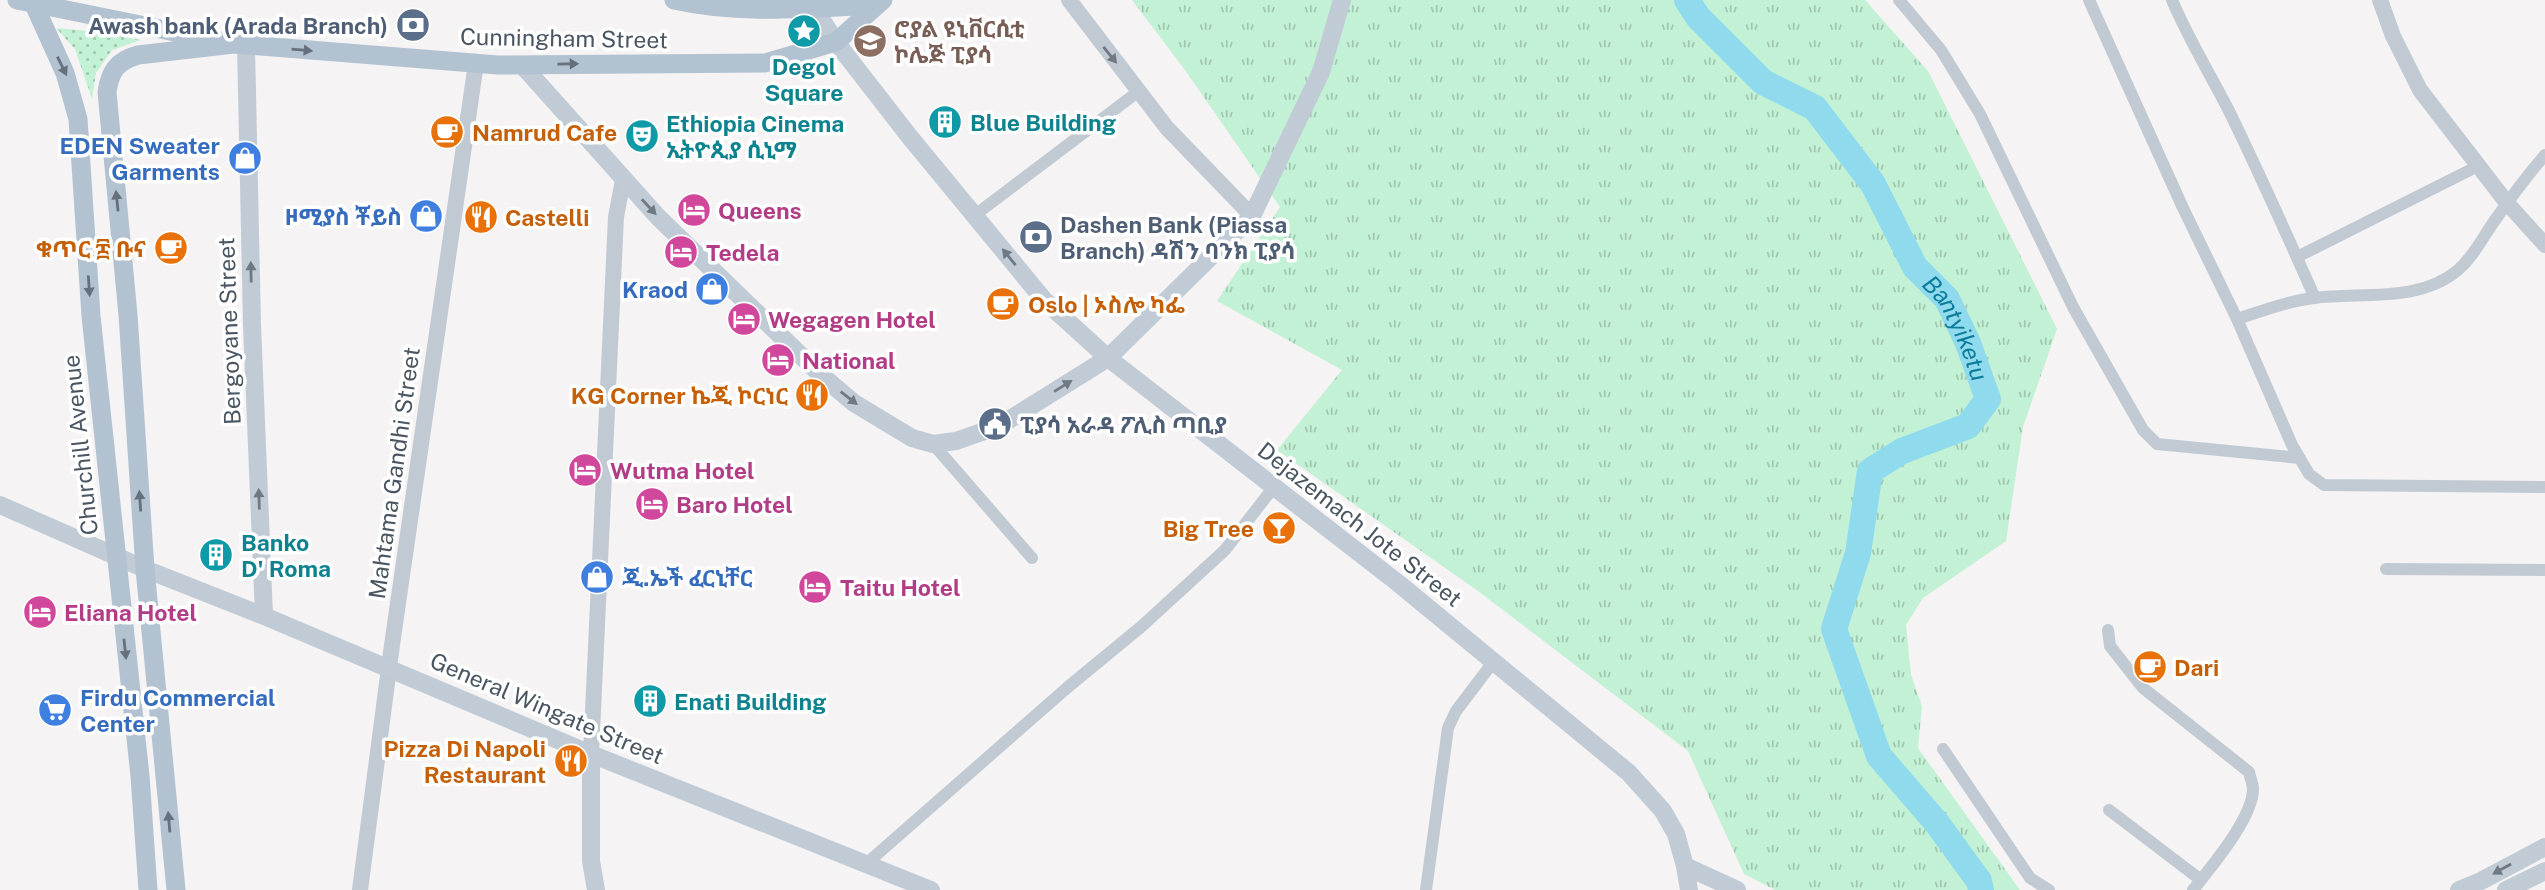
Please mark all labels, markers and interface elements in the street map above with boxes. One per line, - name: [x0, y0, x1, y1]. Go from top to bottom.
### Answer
- bank icon: Awash bank (Arada Branch): [394, 6, 432, 44]
- place label: Awash bank (Arada Branch): [88, 12, 388, 39]
- place icon: Degol Square: [785, 12, 823, 50]
- place label: ሮያል ዩኒቨርሲቲ ኮሌጅ ፒያሳ: [894, 15, 1025, 68]
- school or university icon: ሮያል ዩኒቨርሲቲ ኮሌጅ ፒያሳ: [851, 22, 889, 60]
- street label: Cunningham Street: [460, 23, 668, 53]
- one-way arrow: [291, 45, 313, 56]
- one-way arrow: [1102, 46, 1117, 63]
- place label: Degol Square: [764, 53, 844, 106]
- one-way arrow: [56, 56, 67, 76]
- one-way arrow: [557, 58, 579, 70]
- building icon: Blue Building: [926, 103, 964, 141]
- place label: Blue Building: [970, 109, 1116, 136]
- place label: Ethiopia Cinema ኢትዮጲያ ሲኒማ: [666, 110, 844, 163]
- cafe icon: Namrud Cafe: [428, 113, 466, 151]
- theatre icon: Ethiopia Cinema ኢትዮጲያ ሲኒማ: [623, 117, 661, 155]
- place label: Namrud Cafe: [472, 119, 617, 146]
- place label: EDEN Sweater Garments: [59, 132, 220, 185]
- shop icon: EDEN Sweater Garments: [226, 139, 264, 177]
- one-way arrow: [111, 190, 122, 212]
- hotel icon: Queens: [675, 191, 713, 229]
- shop icon: ዞሚያስ ቾይስ: [407, 197, 445, 235]
- place label: Queens: [718, 197, 802, 224]
- restaurant icon: Castelli: [462, 198, 500, 236]
- one-way arrow: [640, 198, 656, 215]
- place label: ዞሚያስ ቾይስ: [285, 203, 402, 230]
- place label: Castelli: [505, 204, 589, 231]
- place label: Dashen Bank (Piassa Branch) ዳሽን ባንክ ፒያሳ: [1060, 211, 1295, 264]
- bank icon: Dashen Bank (Piassa Branch) ዳሽን ባንክ ፒያሳ: [1017, 218, 1055, 256]
- cafe icon: ቁጥር ፰ ቡና: [152, 229, 190, 267]
- hotel icon: Tedela: [662, 233, 700, 271]
- place label: ቁጥር ፰ ቡና: [36, 235, 146, 262]
- street label: Bergoyane Street: [212, 237, 246, 425]
- place label: Tedela: [706, 239, 779, 266]
- one-way arrow: [1002, 248, 1017, 265]
- one-way arrow: [245, 261, 256, 283]
- water label: Bantyiketu: [1917, 269, 1994, 384]
- shop icon: Kraod: [693, 270, 731, 308]
- one-way arrow: [84, 275, 95, 297]
- place label: Kraod: [622, 276, 688, 303]
- cafe icon: Oslo | ኦስሎ ካፌ: [984, 285, 1022, 323]
- place label: Oslo | ኦስሎ ካፌ: [1028, 291, 1185, 318]
- hotel icon: Wegagen Hotel: [725, 300, 763, 338]
- place label: Wegagen Hotel: [768, 306, 936, 333]
- hotel icon: National: [759, 341, 797, 379]
- street label: Mahtama Gandhi Street: [363, 345, 425, 601]
- place label: National: [802, 347, 896, 374]
- street label: Churchill Avenue: [57, 354, 103, 536]
- restaurant icon: KG Corner ኬጂ ኮርነር: [793, 376, 831, 414]
- one-way arrow: [1054, 379, 1073, 392]
- place label: KG Corner ኬጂ ኮርነር: [571, 382, 788, 409]
- one-way arrow: [839, 390, 857, 405]
- public building icon: ፒያሳ አራዳ ፖሊስ ጣቢያ: [976, 405, 1014, 443]
- place label: ፒያሳ አራዳ ፖሊስ ጣቢያ: [1020, 411, 1227, 438]
- street label: Dejazemach Jote Street: [1253, 436, 1467, 612]
- hotel icon: Wutma Hotel: [566, 451, 604, 489]
- place label: Wutma Hotel: [610, 457, 755, 484]
- hotel icon: Baro Hotel: [633, 485, 671, 523]
- one-way arrow: [253, 488, 264, 510]
- one-way arrow: [134, 490, 145, 512]
- place label: Baro Hotel: [676, 491, 793, 518]
- bar icon: Big Tree: [1260, 509, 1298, 547]
- place label: Big Tree: [1163, 515, 1254, 542]
- place label: Banko D' Roma: [241, 529, 331, 582]
- building icon: Banko D' Roma: [197, 536, 235, 574]
- shop icon: ጂ.ኤች ፈርኒቸር: [578, 558, 616, 596]
- place label: ጂ.ኤች ፈርኒቸር: [622, 564, 753, 591]
- hotel icon: Taitu Hotel: [796, 568, 834, 606]
- place label: Taitu Hotel: [840, 574, 961, 601]
- hotel icon: Eliana Hotel: [21, 593, 59, 631]
- place label: Eliana Hotel: [64, 599, 197, 626]
- one-way arrow: [120, 638, 131, 660]
- street label: General Wingate Street: [426, 647, 668, 769]
- cafe icon: Dari: [2131, 648, 2169, 686]
- place label: Dari: [2174, 654, 2219, 681]
- building icon: Enati Building: [631, 682, 669, 720]
- place label: Firdu Commercial Center: [80, 684, 276, 737]
- place label: Enati Building: [674, 688, 827, 715]
- supermarket icon: Firdu Commercial Center: [36, 691, 74, 729]
- place label: Pizza Di Napoli Restaurant: [384, 735, 546, 788]
- restaurant icon: Pizza Di Napoli Restaurant: [552, 742, 590, 780]
- one-way arrow: [163, 811, 174, 833]
- one-way arrow: [2493, 863, 2512, 875]

